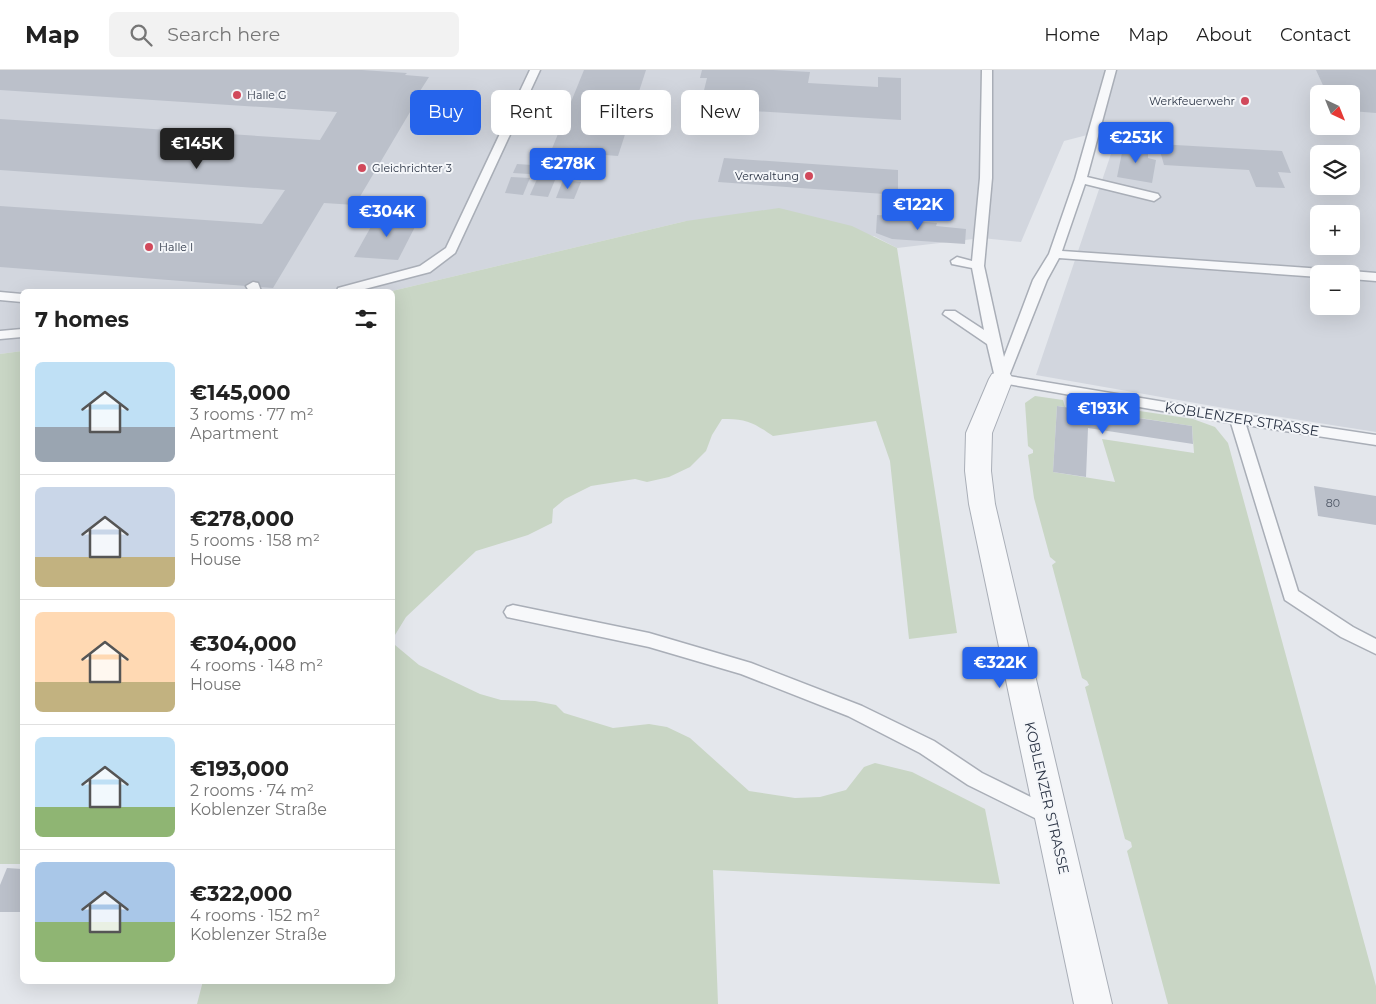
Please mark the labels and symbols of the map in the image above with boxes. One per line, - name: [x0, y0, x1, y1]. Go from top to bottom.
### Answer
- north arrow: [1310, 85, 1360, 135]
- place label: Halle G: [247, 88, 286, 102]
- marker: Halle G: [231, 89, 243, 101]
- place label: Werkfeuerwehr: [1149, 94, 1235, 108]
- marker: Werkfeuerwehr: [1239, 95, 1251, 107]
- pin: €253K: [1101, 122, 1171, 164]
- pin: €145K: [162, 128, 232, 170]
- pin: €278K: [533, 148, 603, 190]
- place label: Gleichrichter 3: [372, 161, 452, 175]
- marker: Gleichrichter 3: [356, 162, 368, 174]
- place label: Verwaltung: [735, 169, 799, 183]
- marker: Verwaltung: [803, 170, 815, 182]
- pin: €122K: [883, 189, 953, 231]
- pin: €304K: [352, 196, 422, 238]
- place label: Halle I: [159, 240, 193, 254]
- marker: Halle I: [143, 241, 155, 253]
- pin: €193K: [1068, 392, 1138, 435]
- street label: KOBLENZER STRASSE: [1163, 398, 1321, 440]
- house number: 80: [1326, 496, 1340, 510]
- pin: €322K: [965, 646, 1035, 689]
- street label: KOBLENZER STRASSE: [1021, 720, 1073, 876]

